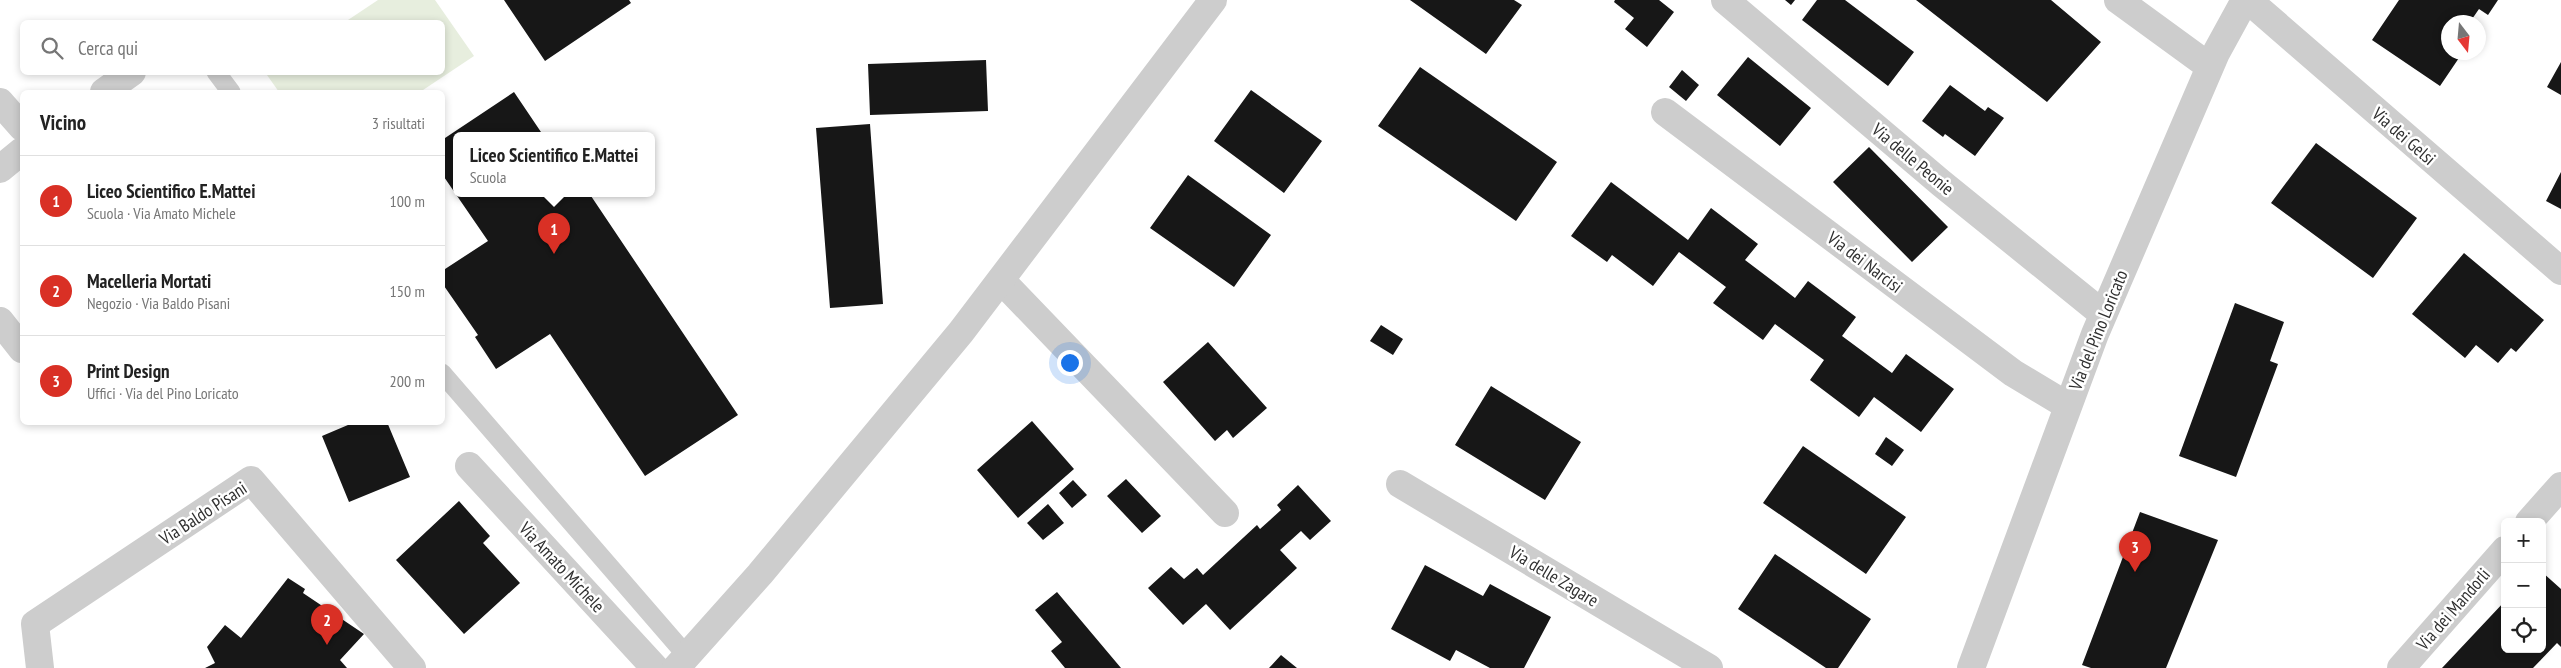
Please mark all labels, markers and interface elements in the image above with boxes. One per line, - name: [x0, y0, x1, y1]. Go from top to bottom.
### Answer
- north arrow: [2441, 15, 2486, 60]
- search box: [20, 20, 445, 75]
- icon: search: [38, 34, 66, 62]
- text: Cerca qui: [78, 36, 138, 60]
- street label: Via dei Gelsi: [2367, 102, 2440, 170]
- text: Vicino: [40, 109, 86, 136]
- text: 3 risultati: [372, 113, 425, 133]
- street label: Via delle Peonie: [1867, 117, 1959, 200]
- popup: [453, 132, 655, 197]
- text: Liceo Scientifico E.Mattei: [470, 143, 638, 167]
- text: Scuola: [470, 167, 506, 187]
- text: Liceo Scientifico E.Mattei: [87, 179, 255, 203]
- text: 1: [52, 191, 60, 211]
- text: 100 m: [390, 191, 425, 211]
- text: Scuola · Via Amato Michele: [87, 203, 236, 223]
- pin: 1: [538, 213, 570, 254]
- street label: Via dei Narcisi: [1822, 226, 1907, 298]
- street label: Via del Pino Loricato: [2063, 266, 2133, 394]
- text: Macelleria Mortati: [87, 269, 211, 293]
- text: 2: [52, 281, 60, 301]
- text: 150 m: [390, 281, 425, 301]
- text: Negozio · Via Baldo Pisani: [87, 293, 230, 313]
- your location: [1057, 350, 1083, 376]
- text: Print Design: [87, 359, 170, 383]
- text: 3: [52, 371, 60, 391]
- text: 200 m: [390, 371, 425, 391]
- text: Uffici · Via del Pino Loricato: [87, 383, 239, 403]
- street label: Via Baldo Pisani: [154, 476, 251, 550]
- street label: Via Amato Michele: [514, 516, 610, 617]
- map controls: [2501, 518, 2546, 653]
- button: +: [2501, 518, 2546, 563]
- pin: 3: [2119, 531, 2151, 572]
- street label: Via delle Zagare: [1504, 540, 1603, 612]
- street label: Via dei Mandorli: [2410, 563, 2495, 656]
- button: −: [2501, 563, 2546, 608]
- pin: 2: [311, 604, 343, 645]
- button: locate: [2501, 608, 2546, 653]

